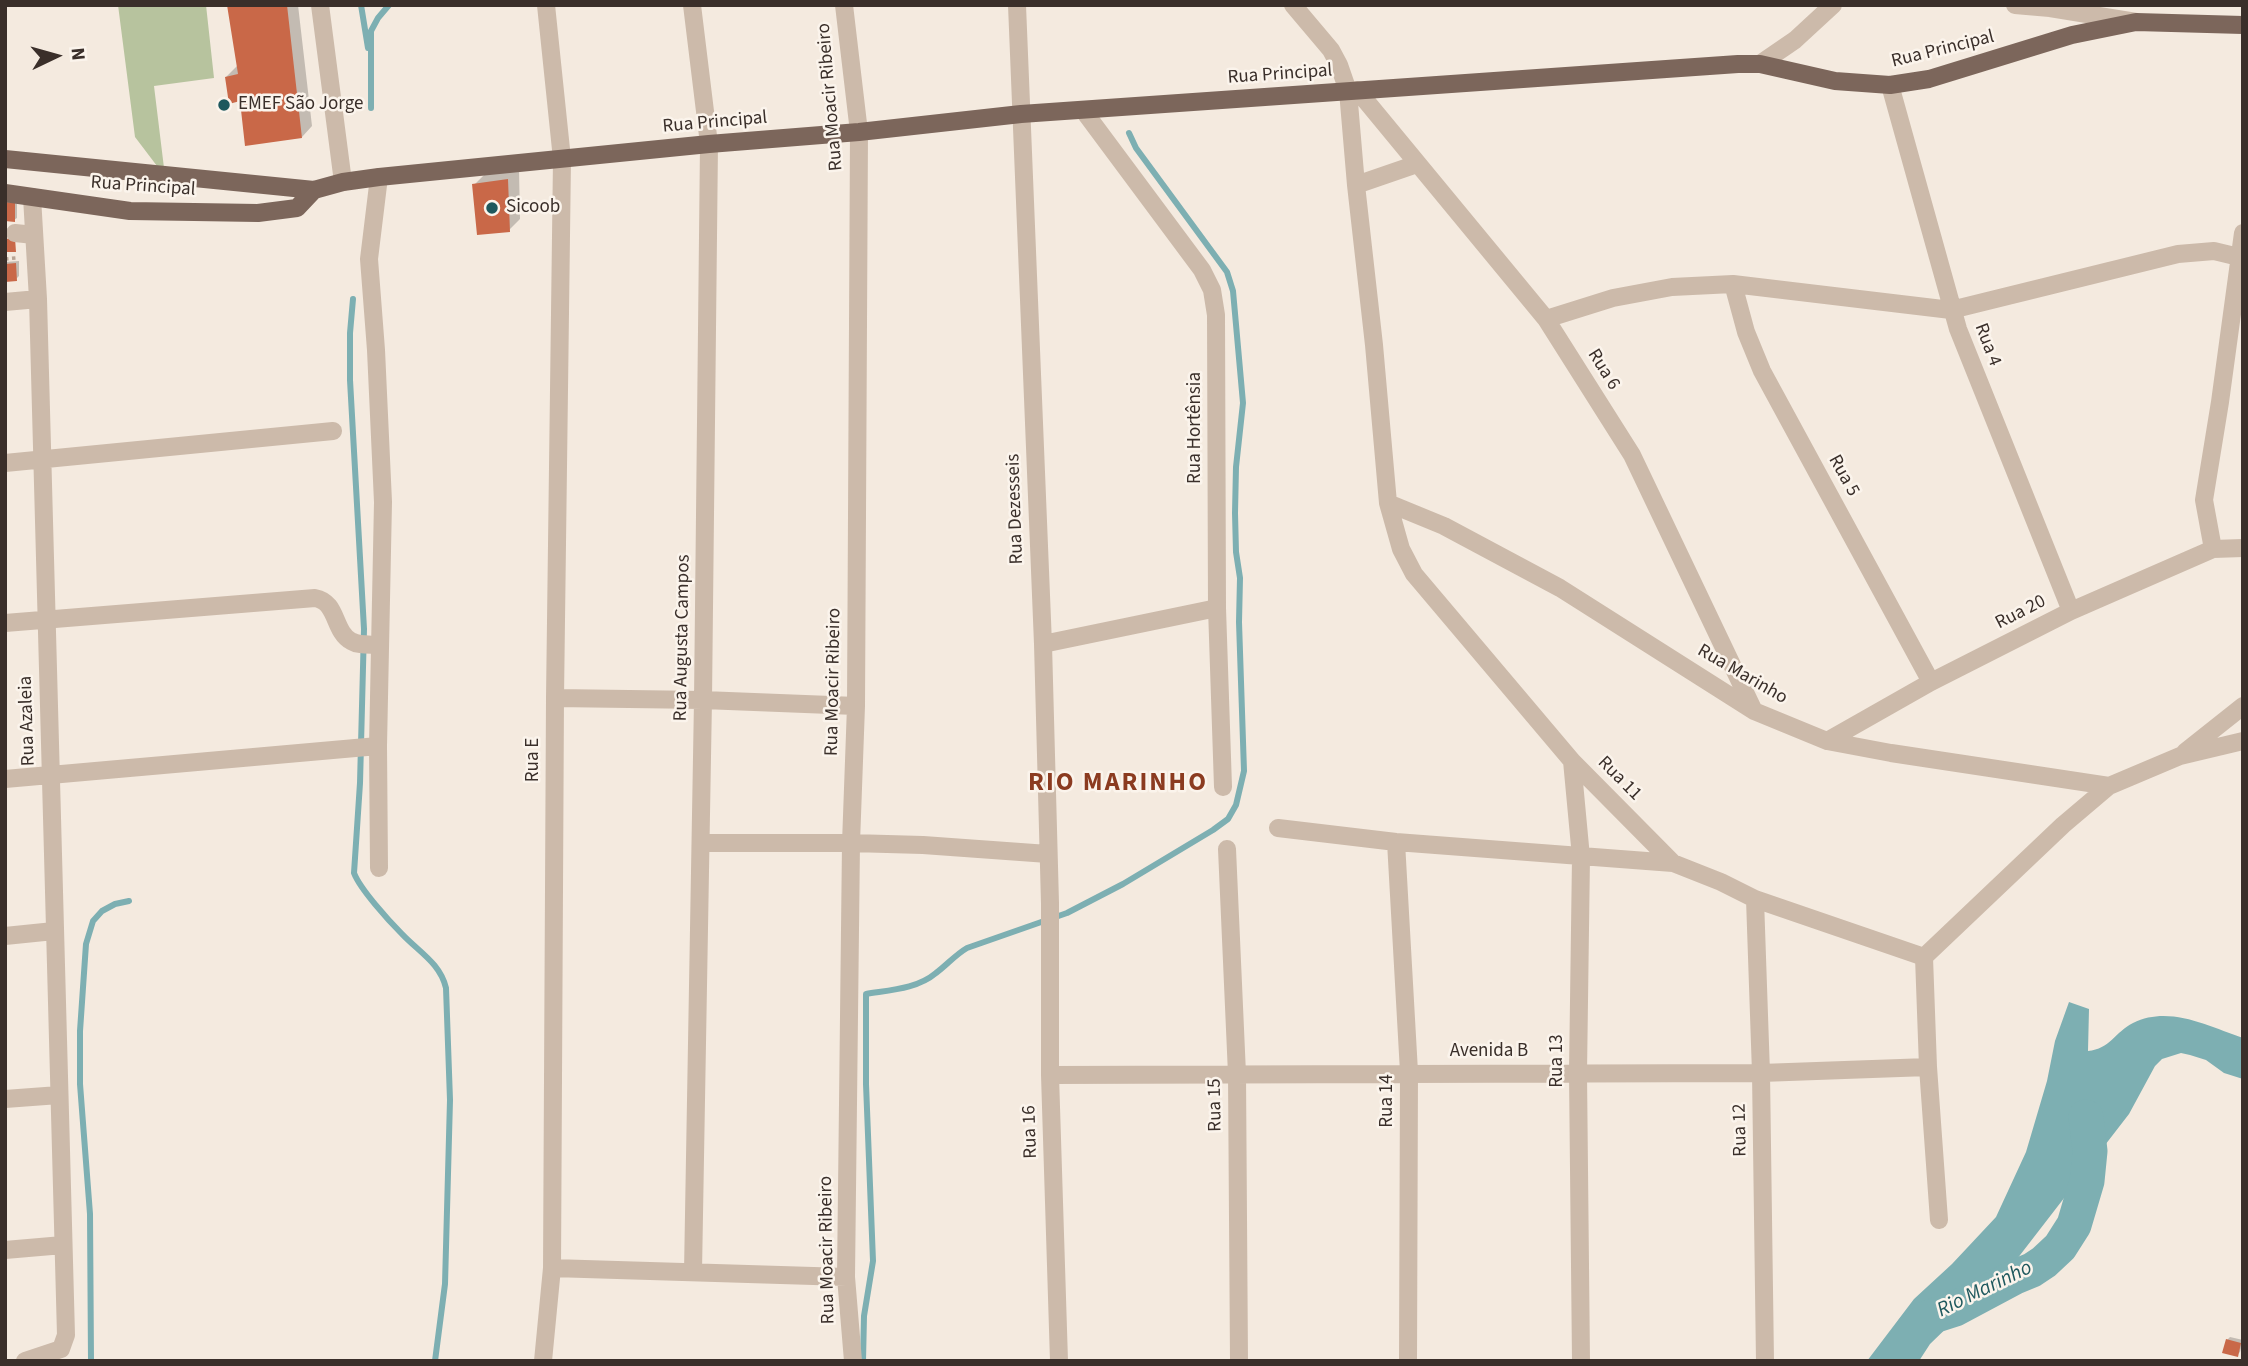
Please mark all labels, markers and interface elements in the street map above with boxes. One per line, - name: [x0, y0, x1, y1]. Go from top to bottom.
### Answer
- north arrow: [21, 21, 91, 91]
- street label: Rua Moacir Ribeiro: [813, 22, 849, 172]
- street label: Rua Principal: [1889, 26, 1997, 74]
- text: N: [63, 47, 91, 62]
- street label: Rua Principal: [1227, 60, 1333, 90]
- place label: EMEF São Jorge: [238, 94, 363, 116]
- marker: EMEF São Jorge: [216, 97, 232, 113]
- street label: Rua Principal: [662, 107, 768, 139]
- street label: Rua Principal: [90, 172, 196, 202]
- place label: Sicoob: [506, 197, 560, 219]
- marker: Sicoob: [484, 200, 500, 216]
- street label: Rua 4: [1968, 320, 2006, 370]
- street label: Rua 6: [1582, 345, 1624, 395]
- street label: Rua Hortênsia: [1185, 372, 1207, 484]
- street label: Rua 5: [1822, 451, 1864, 501]
- street label: Rua Dezesseis: [1003, 453, 1029, 565]
- street label: Rua Augusta Campos: [670, 554, 696, 722]
- street label: Rua 20: [1992, 591, 2050, 635]
- street label: Rua Moacir Ribeiro: [821, 608, 847, 756]
- street label: Rua Marinho: [1693, 640, 1791, 710]
- street label: Rua Azaleia: [15, 675, 41, 767]
- street label: Rua E: [523, 738, 545, 782]
- street label: Rua 11: [1592, 752, 1646, 806]
- district label: RIO MARINHO: [1029, 768, 1207, 800]
- street label: Rua 13: [1547, 1034, 1569, 1088]
- street label: Avenida B: [1450, 1041, 1528, 1063]
- street label: Rua 14: [1377, 1074, 1399, 1128]
- street label: Rua 15: [1204, 1078, 1228, 1132]
- street label: Rua 12: [1729, 1103, 1753, 1157]
- street label: Rua 16: [1019, 1105, 1043, 1159]
- street label: Rua Moacir Ribeiro: [815, 1176, 841, 1324]
- water label: Rio Marinho: [1933, 1256, 2037, 1324]

